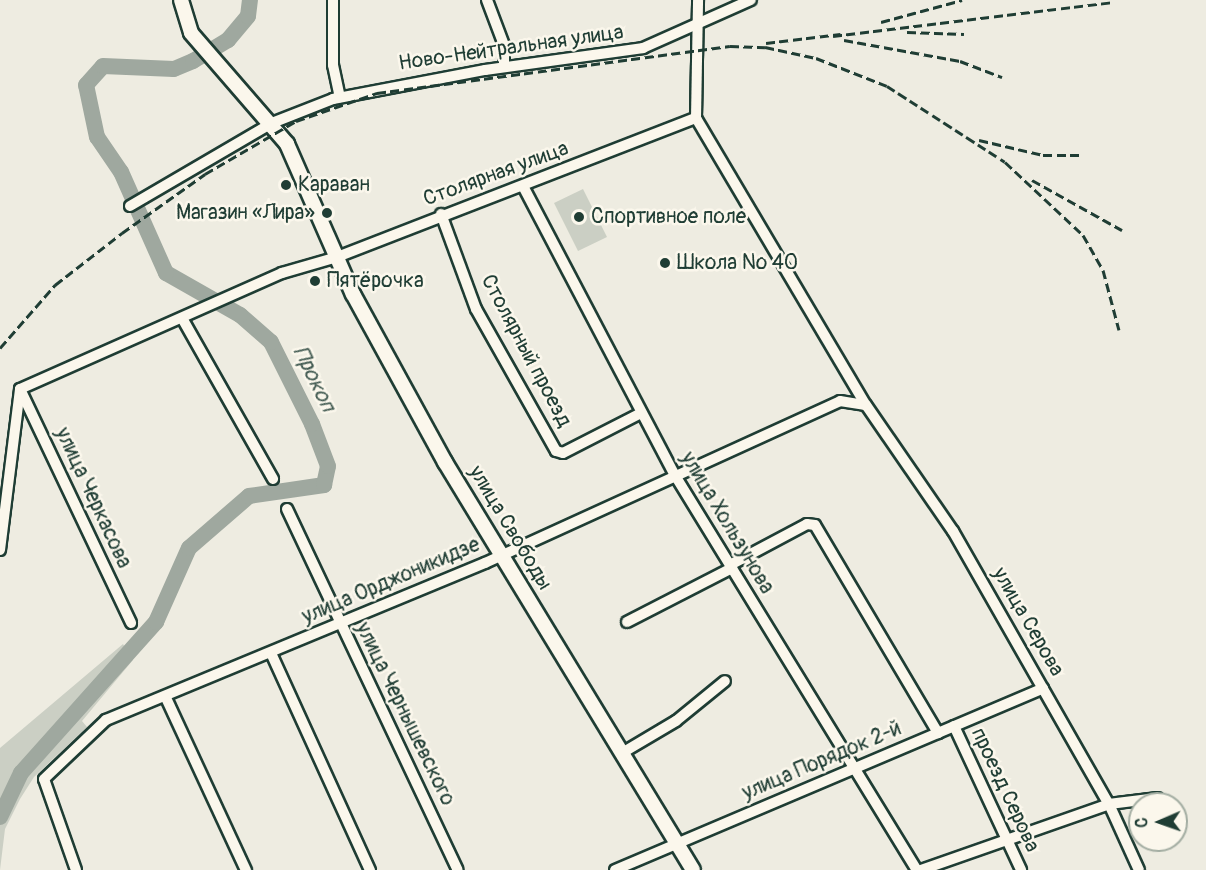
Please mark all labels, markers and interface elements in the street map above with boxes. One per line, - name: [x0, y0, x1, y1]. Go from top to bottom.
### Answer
- street label: Ново-Нейтральная улица: [397, 20, 625, 76]
- street label: Столярная улица: [420, 136, 572, 212]
- place label: Караван: [298, 172, 370, 198]
- marker: Караван: [279, 178, 293, 192]
- place label: Магазин «Лира»: [176, 200, 315, 226]
- place label: Спортивное поле: [591, 204, 746, 230]
- marker: Магазин «Лира»: [320, 206, 334, 220]
- marker: Спортивное поле: [572, 210, 586, 224]
- place label: Школа № 40: [677, 250, 798, 276]
- marker: Школа № 40: [658, 256, 672, 270]
- place label: Пятёрочка: [327, 268, 424, 294]
- street label: Столярный проезд: [475, 270, 577, 432]
- marker: Пятёрочка: [308, 274, 322, 288]
- water label: Прокоп: [287, 342, 341, 416]
- street label: улица Черкасова: [49, 424, 137, 572]
- street label: улица Хользунова: [675, 447, 779, 599]
- street label: улица Свободы: [463, 461, 557, 595]
- street label: улица Орджоникидзе: [298, 532, 484, 630]
- street label: улица Серова: [987, 563, 1069, 681]
- street label: улица Чернышевского: [350, 618, 460, 810]
- street label: улица Порядок 2-й: [739, 716, 905, 806]
- street label: проезд Серова: [965, 724, 1045, 856]
- north arrow: [1128, 792, 1188, 852]
- text: С: [1132, 817, 1152, 828]

